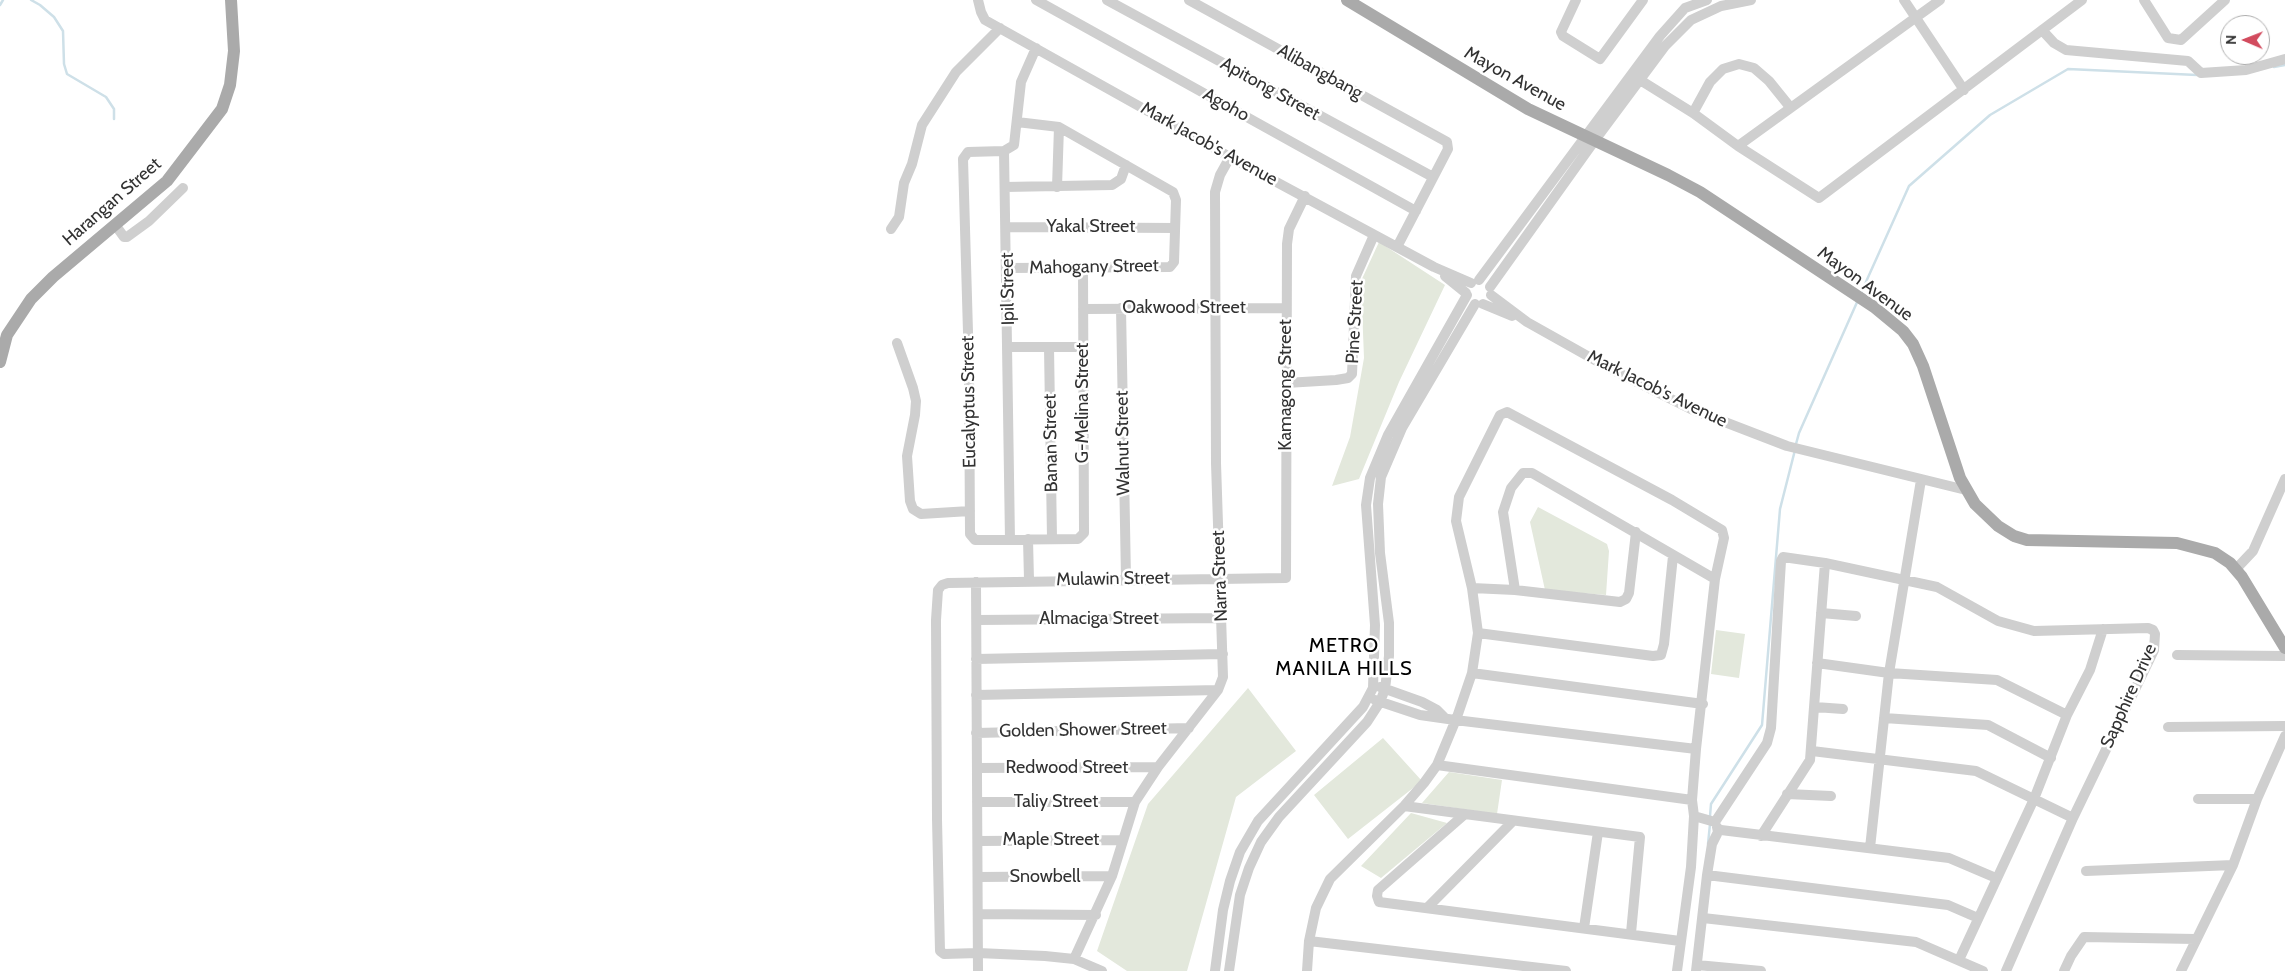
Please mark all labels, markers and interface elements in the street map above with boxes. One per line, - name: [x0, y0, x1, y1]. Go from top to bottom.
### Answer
- north arrow: [2220, 15, 2270, 65]
- text: N: [2222, 35, 2240, 45]
- street label: Alibangbang: [1274, 40, 1366, 104]
- street label: Mayon Avenue: [1460, 42, 1570, 116]
- street label: Apitong Street: [1217, 53, 1323, 125]
- street label: Agoho: [1199, 84, 1253, 126]
- street label: Mark Jacob's Avenue: [1137, 97, 1281, 191]
- street label: Harangan Street: [58, 153, 166, 251]
- street label: Yakal Street: [1047, 216, 1135, 238]
- street label: Mayon Avenue: [1813, 242, 1917, 326]
- street label: Ipil Street: [997, 252, 1019, 326]
- street label: Mahogany Street: [1029, 255, 1159, 279]
- street label: Pine Street: [1342, 280, 1368, 364]
- street label: Oakwood Street: [1122, 297, 1246, 319]
- street label: Kamagong Street: [1275, 319, 1297, 451]
- street label: Eucalyptus Street: [957, 336, 981, 468]
- street label: G-Melina Street: [1072, 343, 1094, 463]
- street label: Mark Jacob's Avenue: [1584, 346, 1730, 432]
- street label: Walnut Street: [1111, 390, 1135, 496]
- street label: Banan Street: [1039, 394, 1063, 492]
- street label: Narra Street: [1208, 530, 1232, 622]
- street label: Mulawin Street: [1056, 567, 1170, 591]
- street label: Almaciga Street: [1039, 608, 1159, 630]
- district label: METRO MANILA HILLS: [1274, 634, 1414, 681]
- street label: Sapphire Drive: [2096, 641, 2162, 751]
- street label: Golden Shower Street: [999, 718, 1167, 742]
- street label: Redwood Street: [1006, 757, 1128, 779]
- street label: Taliy Street: [1014, 791, 1098, 813]
- street label: Maple Street: [1003, 829, 1099, 851]
- street label: Snowbell: [1009, 866, 1081, 888]

